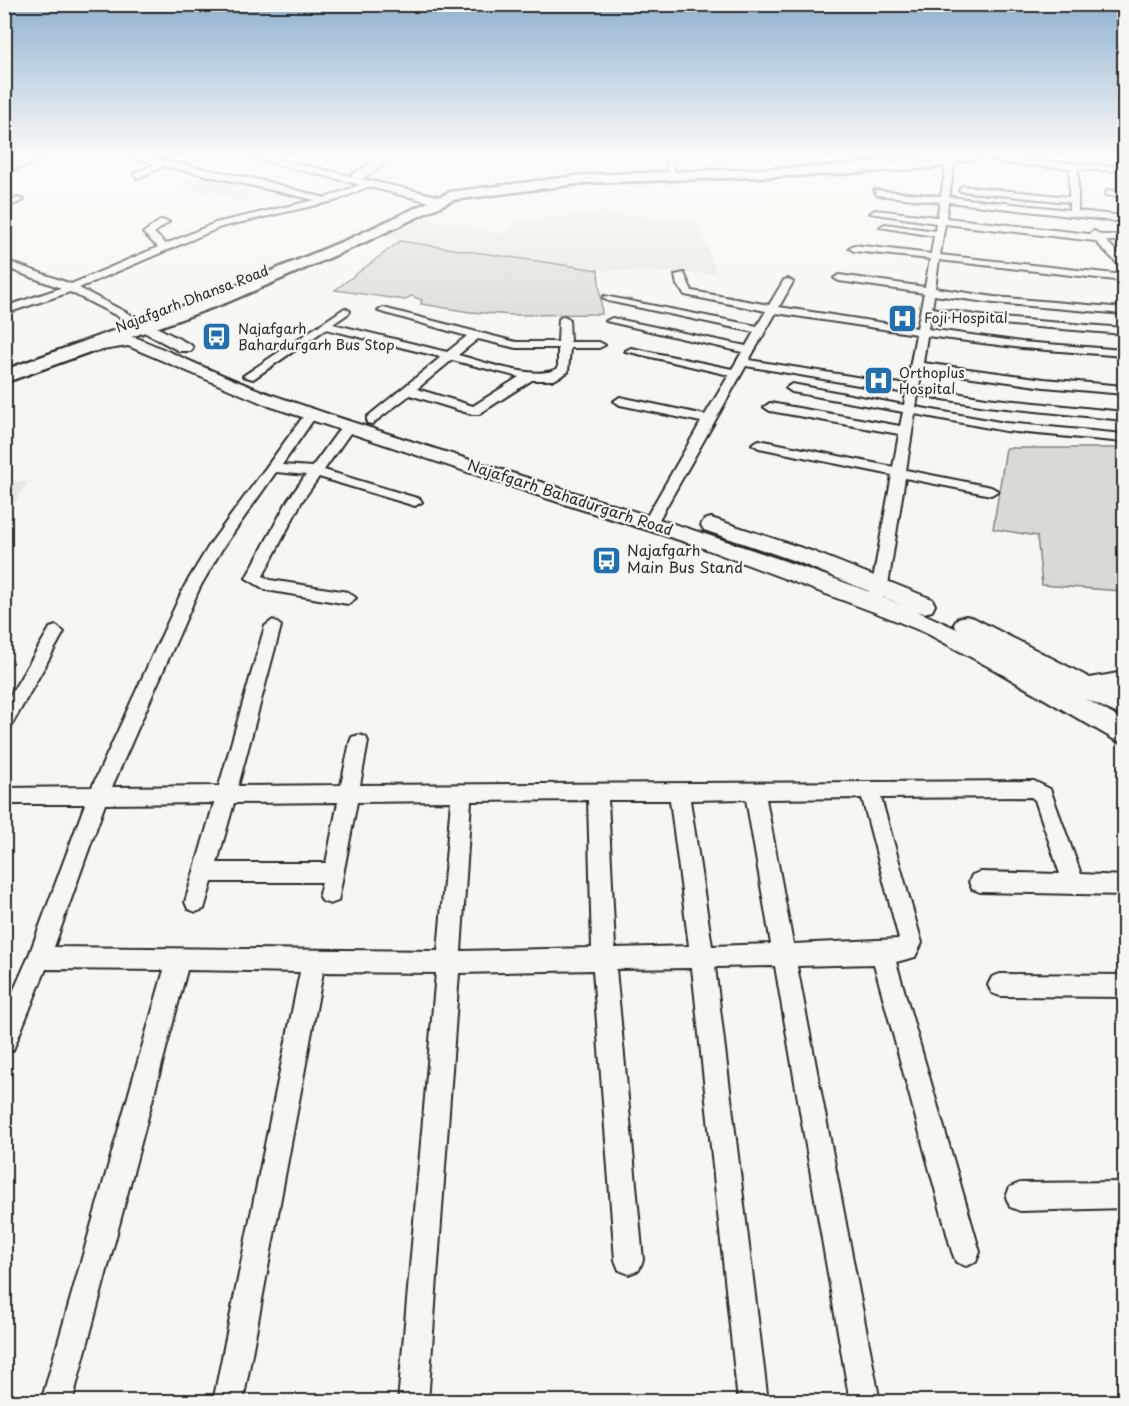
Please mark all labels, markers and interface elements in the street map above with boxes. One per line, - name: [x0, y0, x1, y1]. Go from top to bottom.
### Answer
- street label: Najafgarh Dhansa Road: [112, 260, 271, 337]
- hospital icon: Foji Hospital: [887, 302, 919, 334]
- place label: Foji Hospital: [924, 307, 1008, 328]
- place label: Najafgarh Bahardurgarh Bus Stop: [238, 318, 395, 355]
- bus stop icon: Najafgarh Bahardurgarh Bus Stop: [201, 321, 233, 353]
- place label: Orthoplus Hospital: [899, 362, 965, 399]
- hospital icon: Orthoplus Hospital: [862, 365, 894, 397]
- street label: Najafgarh Bahadurgarh Road: [465, 452, 676, 541]
- place label: Najafgarh Main Bus Stand: [627, 538, 743, 578]
- bus stop icon: Najafgarh Main Bus Stand: [590, 544, 622, 576]

